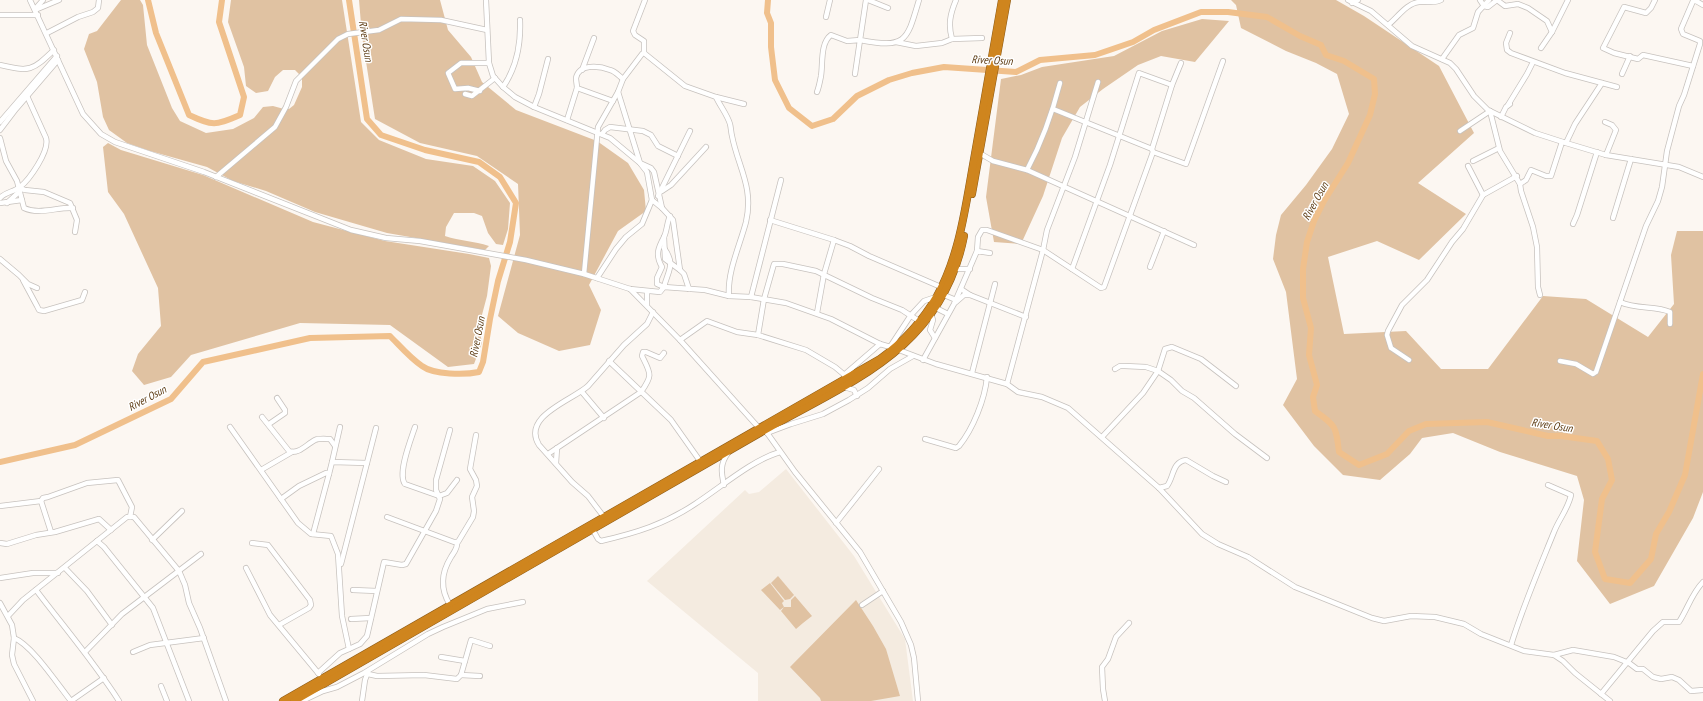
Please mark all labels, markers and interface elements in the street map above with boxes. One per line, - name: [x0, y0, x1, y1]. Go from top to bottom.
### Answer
- water label: River Osun: [356, 20, 376, 64]
- water label: River Osun: [971, 52, 1014, 68]
- water label: River Osun: [1299, 179, 1332, 222]
- water label: River Osun: [466, 314, 488, 359]
- water label: River Osun: [126, 382, 170, 414]
- water label: River Osun: [1531, 415, 1575, 435]

